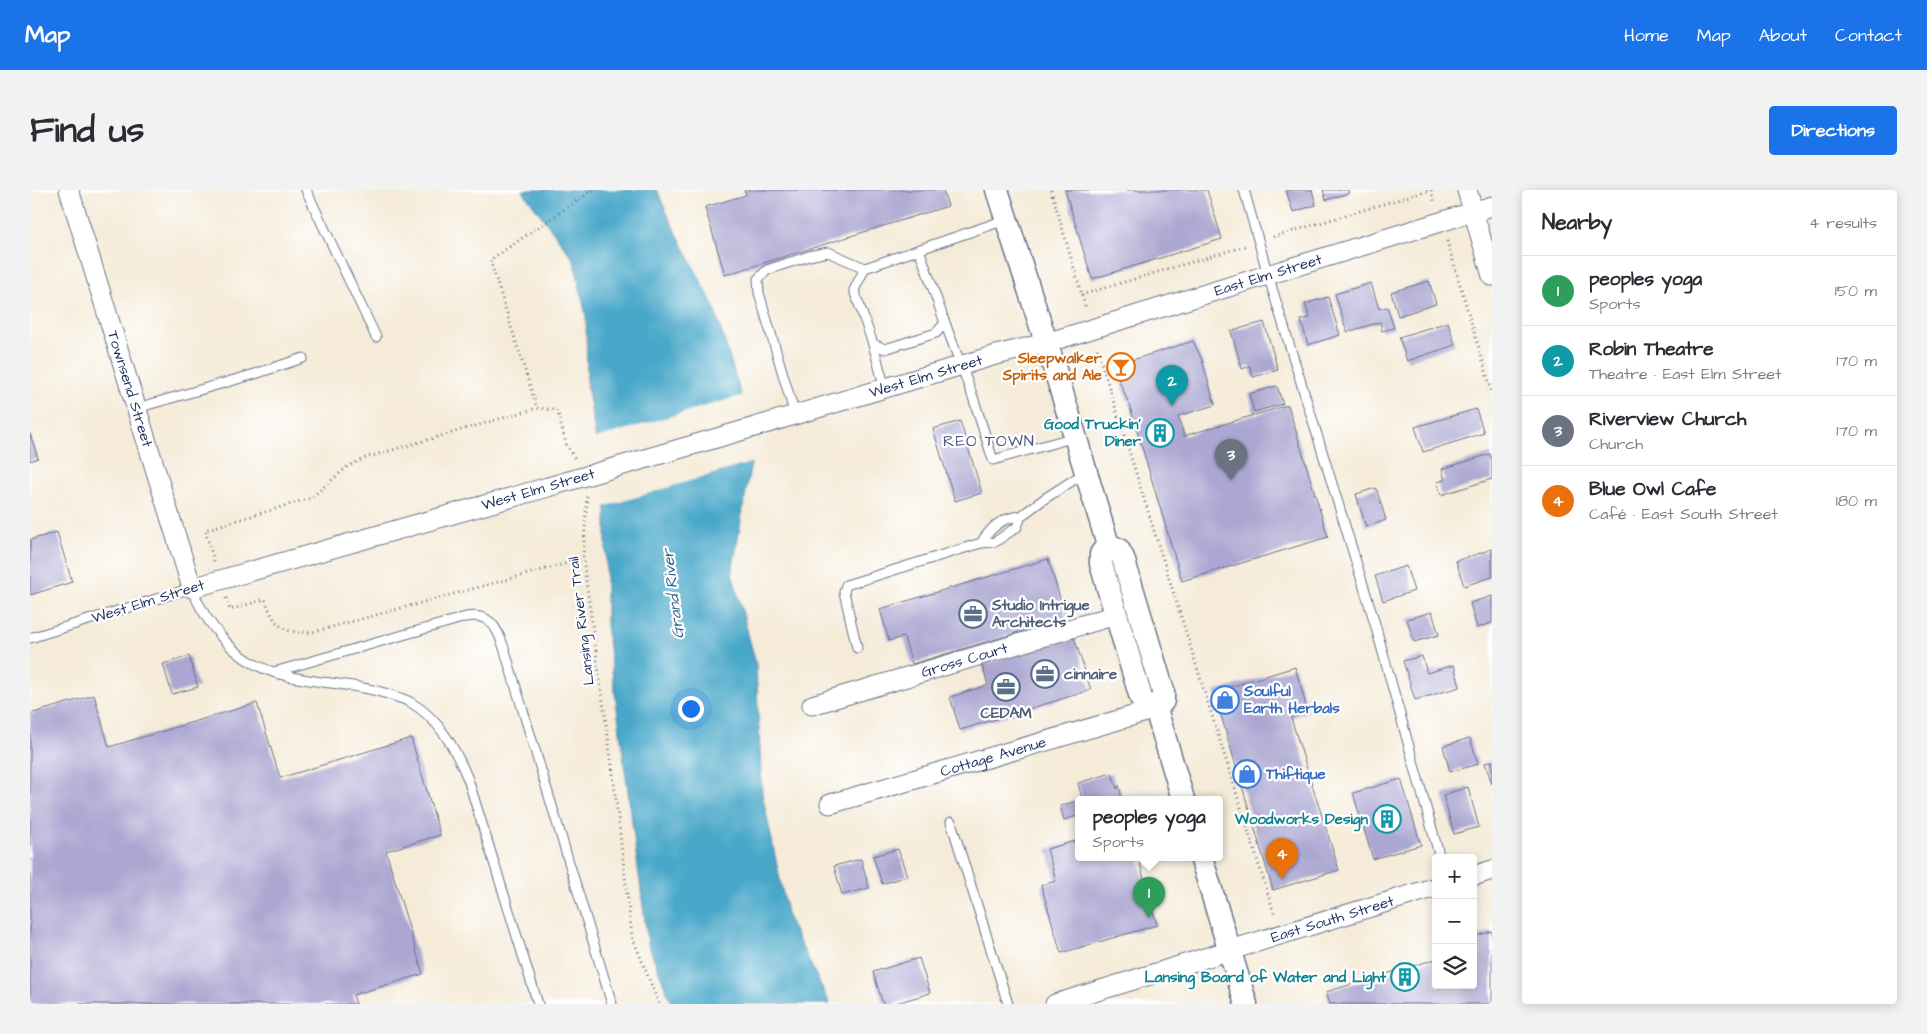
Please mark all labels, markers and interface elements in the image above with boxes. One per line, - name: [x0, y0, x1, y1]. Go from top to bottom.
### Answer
- text: Map: [25, 18, 70, 52]
- text: Home: [1624, 23, 1669, 48]
- text: Map: [1697, 23, 1731, 48]
- text: About: [1759, 23, 1807, 48]
- text: Contact: [1835, 23, 1902, 48]
- text: Find us: [30, 106, 144, 155]
- button: Directions: [1769, 106, 1897, 155]
- text: Nearby: [1542, 208, 1612, 237]
- text: 4 results: [1809, 212, 1877, 234]
- street label: East Elm Street: [1212, 249, 1324, 302]
- text: peoples yoga: [1589, 266, 1702, 293]
- text: 1: [1557, 280, 1559, 302]
- text: 150 m: [1835, 280, 1877, 302]
- text: Sports: [1589, 293, 1641, 315]
- street label: Townsend Street: [102, 328, 158, 450]
- text: Robin Theatre: [1589, 336, 1714, 363]
- place label: Sleepwalker Spirits and Ale: [1002, 348, 1103, 386]
- street label: West Elm Street: [867, 350, 985, 403]
- text: 2: [1553, 350, 1563, 372]
- text: 170 m: [1836, 350, 1877, 372]
- bar icon: Sleepwalker Spirits and Ale: [1106, 352, 1136, 382]
- text: Theatre · East Elm Street: [1589, 363, 1781, 385]
- pin: 2: [1156, 365, 1188, 406]
- text: Riverview Church: [1589, 406, 1746, 433]
- place label: Good Truckin' Diner: [1044, 414, 1142, 452]
- building icon: Good Truckin' Diner: [1145, 418, 1175, 448]
- text: 3: [1554, 420, 1562, 442]
- text: 170 m: [1836, 420, 1877, 442]
- district label: REO TOWN: [943, 430, 1035, 452]
- text: Church: [1589, 433, 1643, 455]
- pin: 3: [1215, 439, 1247, 480]
- street label: West Elm Street: [479, 463, 597, 516]
- text: Blue Owl Cafe: [1589, 476, 1716, 503]
- text: 4: [1553, 490, 1563, 512]
- text: 180 m: [1836, 490, 1877, 512]
- text: Café · East South Street: [1589, 503, 1778, 525]
- water label: Grand River: [656, 546, 689, 640]
- street label: Lansing River Trail: [563, 555, 601, 687]
- street label: West Elm Street: [89, 574, 207, 629]
- place label: Studio Intrigue Architects: [991, 595, 1090, 633]
- office icon: Studio Intrigue Architects: [958, 599, 988, 629]
- street label: Gross Court: [919, 638, 1010, 683]
- office icon: cinnaire: [1030, 659, 1060, 689]
- place label: cinnaire: [1064, 664, 1117, 685]
- office icon: CEDAM: [991, 672, 1021, 702]
- place label: Soulful Earth Herbals: [1243, 681, 1340, 719]
- shop icon: Soulful Earth Herbals: [1210, 685, 1240, 715]
- your location: [678, 696, 704, 722]
- place label: CEDAM: [980, 703, 1032, 724]
- street label: Cottage Avenue: [938, 732, 1049, 782]
- shop icon: Thiftique: [1232, 759, 1262, 789]
- place label: Thiftique: [1265, 764, 1326, 785]
- popup: [1075, 796, 1223, 861]
- text: peoples yoga: [1092, 804, 1206, 831]
- building icon: Woodworks Design: [1372, 804, 1402, 834]
- place label: Woodworks Design: [1234, 809, 1368, 832]
- text: Sports: [1092, 831, 1144, 853]
- pin: 4: [1266, 838, 1298, 879]
- map controls: [1432, 854, 1477, 989]
- button: +: [1432, 854, 1477, 899]
- pin: 1: [1133, 877, 1165, 918]
- street label: East South Street: [1268, 891, 1396, 948]
- button: −: [1432, 899, 1477, 944]
- button: layers: [1432, 944, 1477, 989]
- building icon: Lansing Board of Water and Light: [1390, 962, 1420, 992]
- place label: Lansing Board of Water and Light: [1144, 967, 1387, 990]

